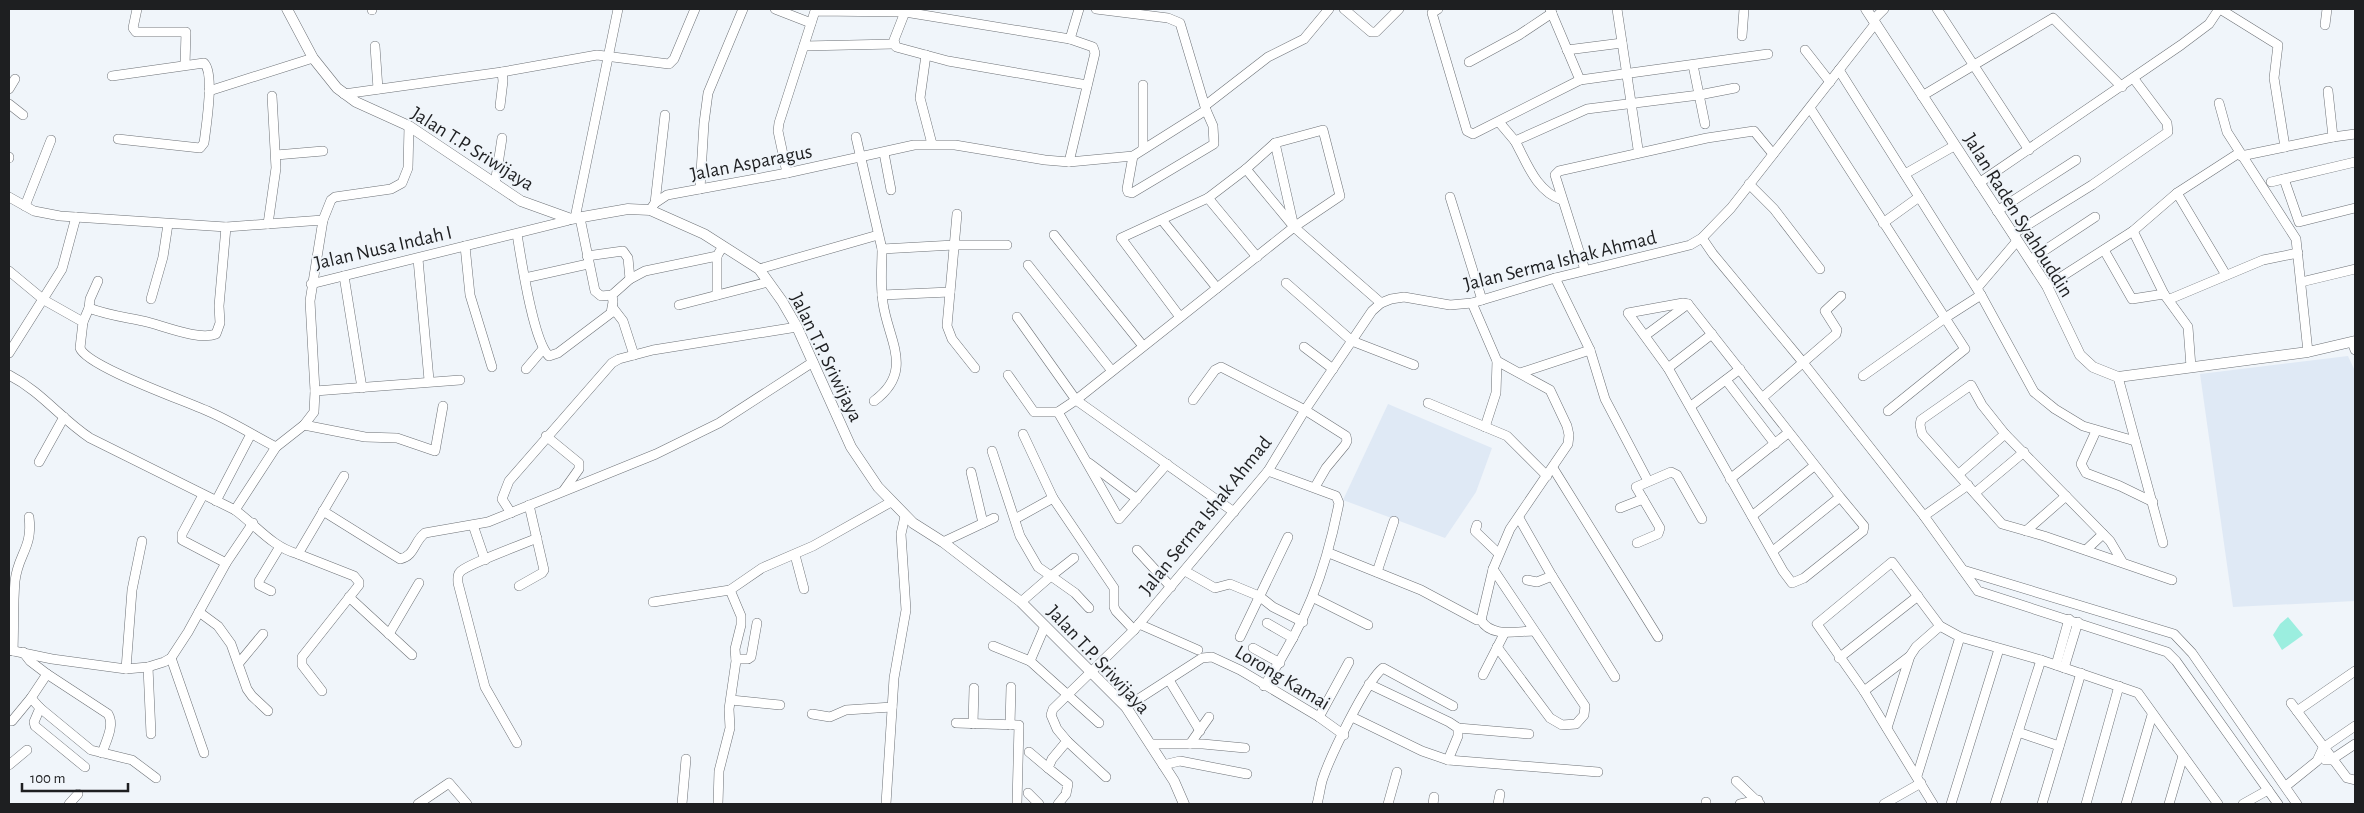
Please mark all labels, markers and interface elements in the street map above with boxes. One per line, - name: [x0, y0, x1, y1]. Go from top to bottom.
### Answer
- street label: Jalan T.P. Sriwijaya: [408, 103, 537, 195]
- street label: Jalan Raden Syahbuddin: [1960, 130, 2077, 301]
- street label: Jalan Asparagus: [689, 141, 814, 185]
- street label: Jalan Nusa Indah I: [313, 222, 454, 274]
- street label: Jalan Serma Ishak Ahmad: [1462, 227, 1659, 295]
- street label: Jalan T.P. Sriwijaya: [786, 290, 866, 425]
- street label: Jalan Serma Ishak Ahmad: [1136, 433, 1276, 599]
- street label: Jalan T.P. Sriwijaya: [1043, 601, 1154, 718]
- street label: Lorong Kamai: [1231, 642, 1333, 714]
- scale bar: [22, 760, 129, 792]
- text: 100 m: [30, 771, 65, 786]

